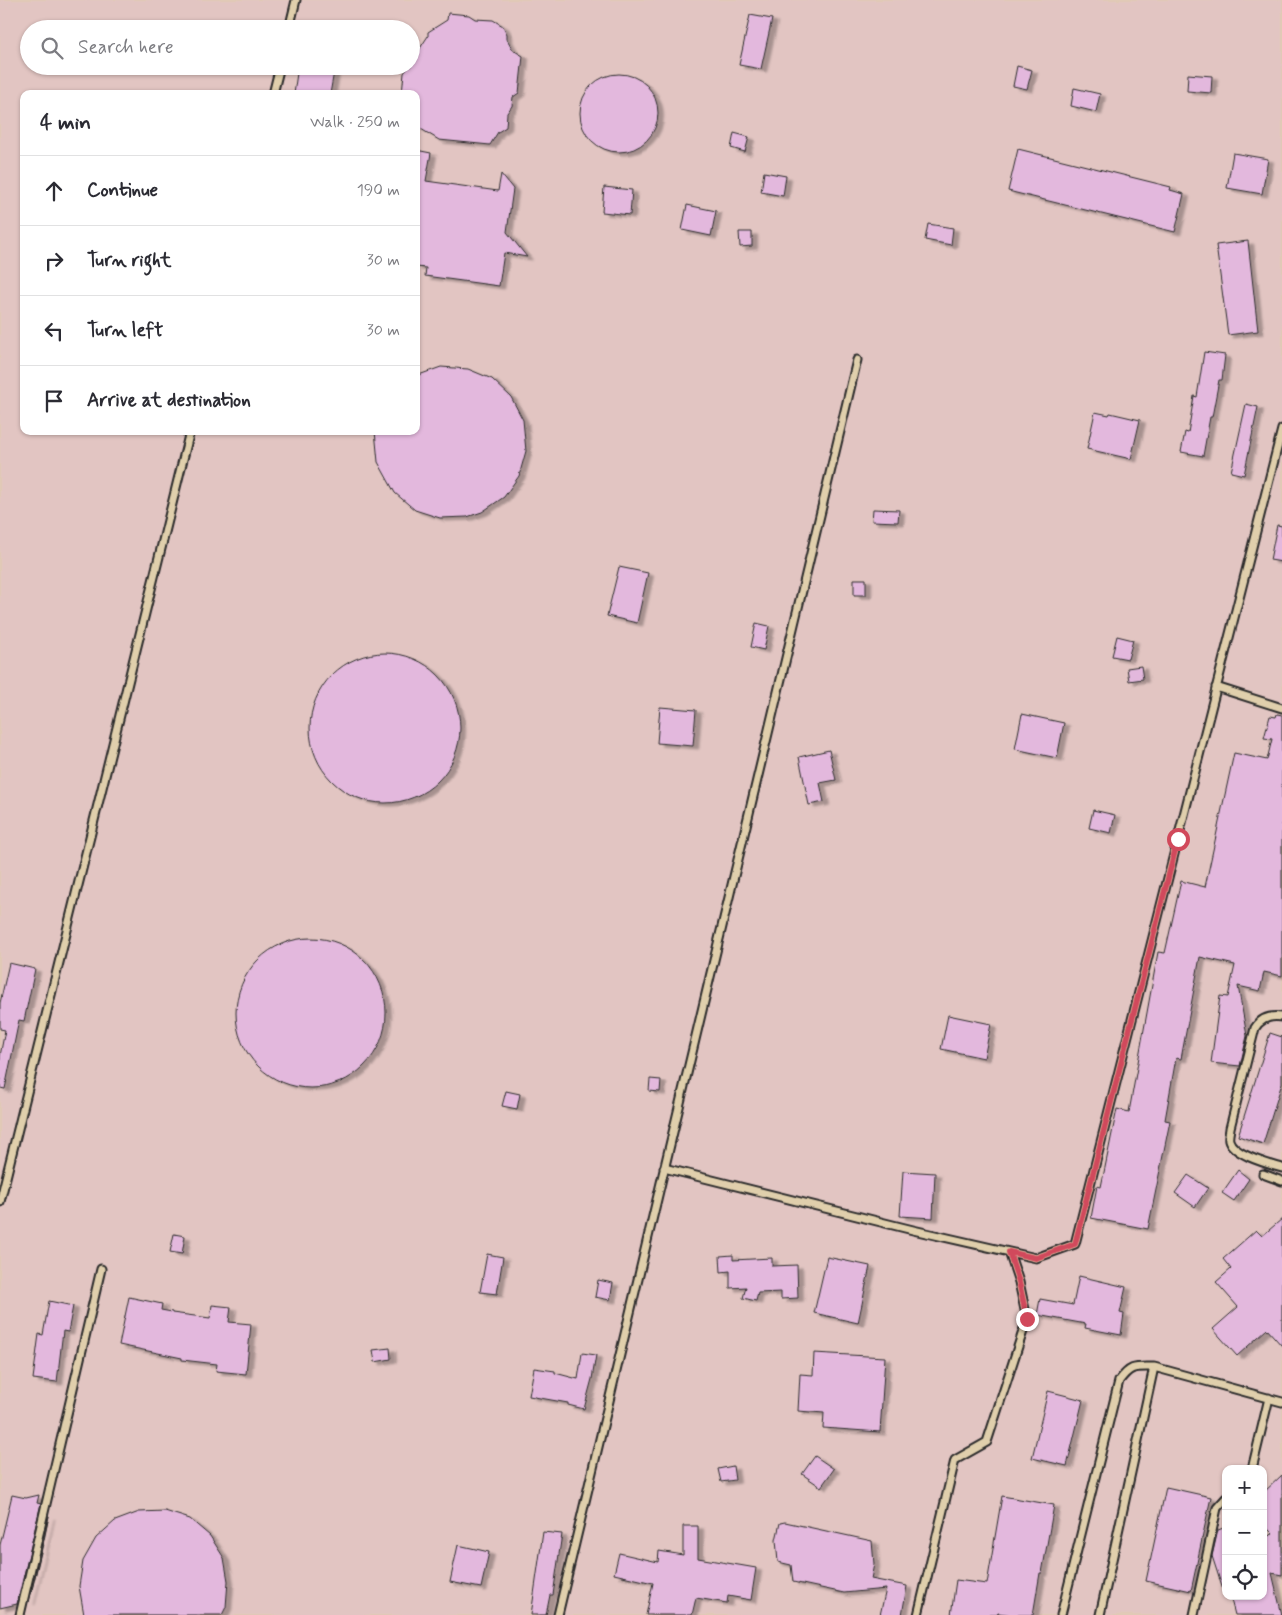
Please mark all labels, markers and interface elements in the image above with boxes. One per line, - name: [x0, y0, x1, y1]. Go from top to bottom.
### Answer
- search box: [20, 20, 420, 75]
- icon: search: [38, 34, 66, 62]
- text: Search here: [78, 35, 174, 60]
- text: 4 min: [40, 109, 91, 137]
- text: Walk · 250 m: [310, 112, 400, 133]
- icon: ahead: [40, 177, 68, 205]
- text: Continue: [87, 178, 158, 203]
- text: 190 m: [357, 180, 400, 201]
- icon: right: [40, 247, 68, 275]
- text: Turn right: [87, 248, 171, 273]
- text: 30 m: [367, 250, 400, 271]
- icon: left: [40, 317, 68, 345]
- text: Turn left: [87, 318, 163, 343]
- text: 30 m: [367, 320, 400, 341]
- icon: arrive: [40, 387, 68, 415]
- text: Arrive at destination: [87, 388, 251, 413]
- route start: [1167, 828, 1190, 851]
- route end: [1016, 1308, 1039, 1331]
- map controls: [1222, 1465, 1267, 1600]
- button: +: [1222, 1465, 1267, 1510]
- button: −: [1222, 1510, 1267, 1555]
- button: locate: [1222, 1555, 1267, 1600]

